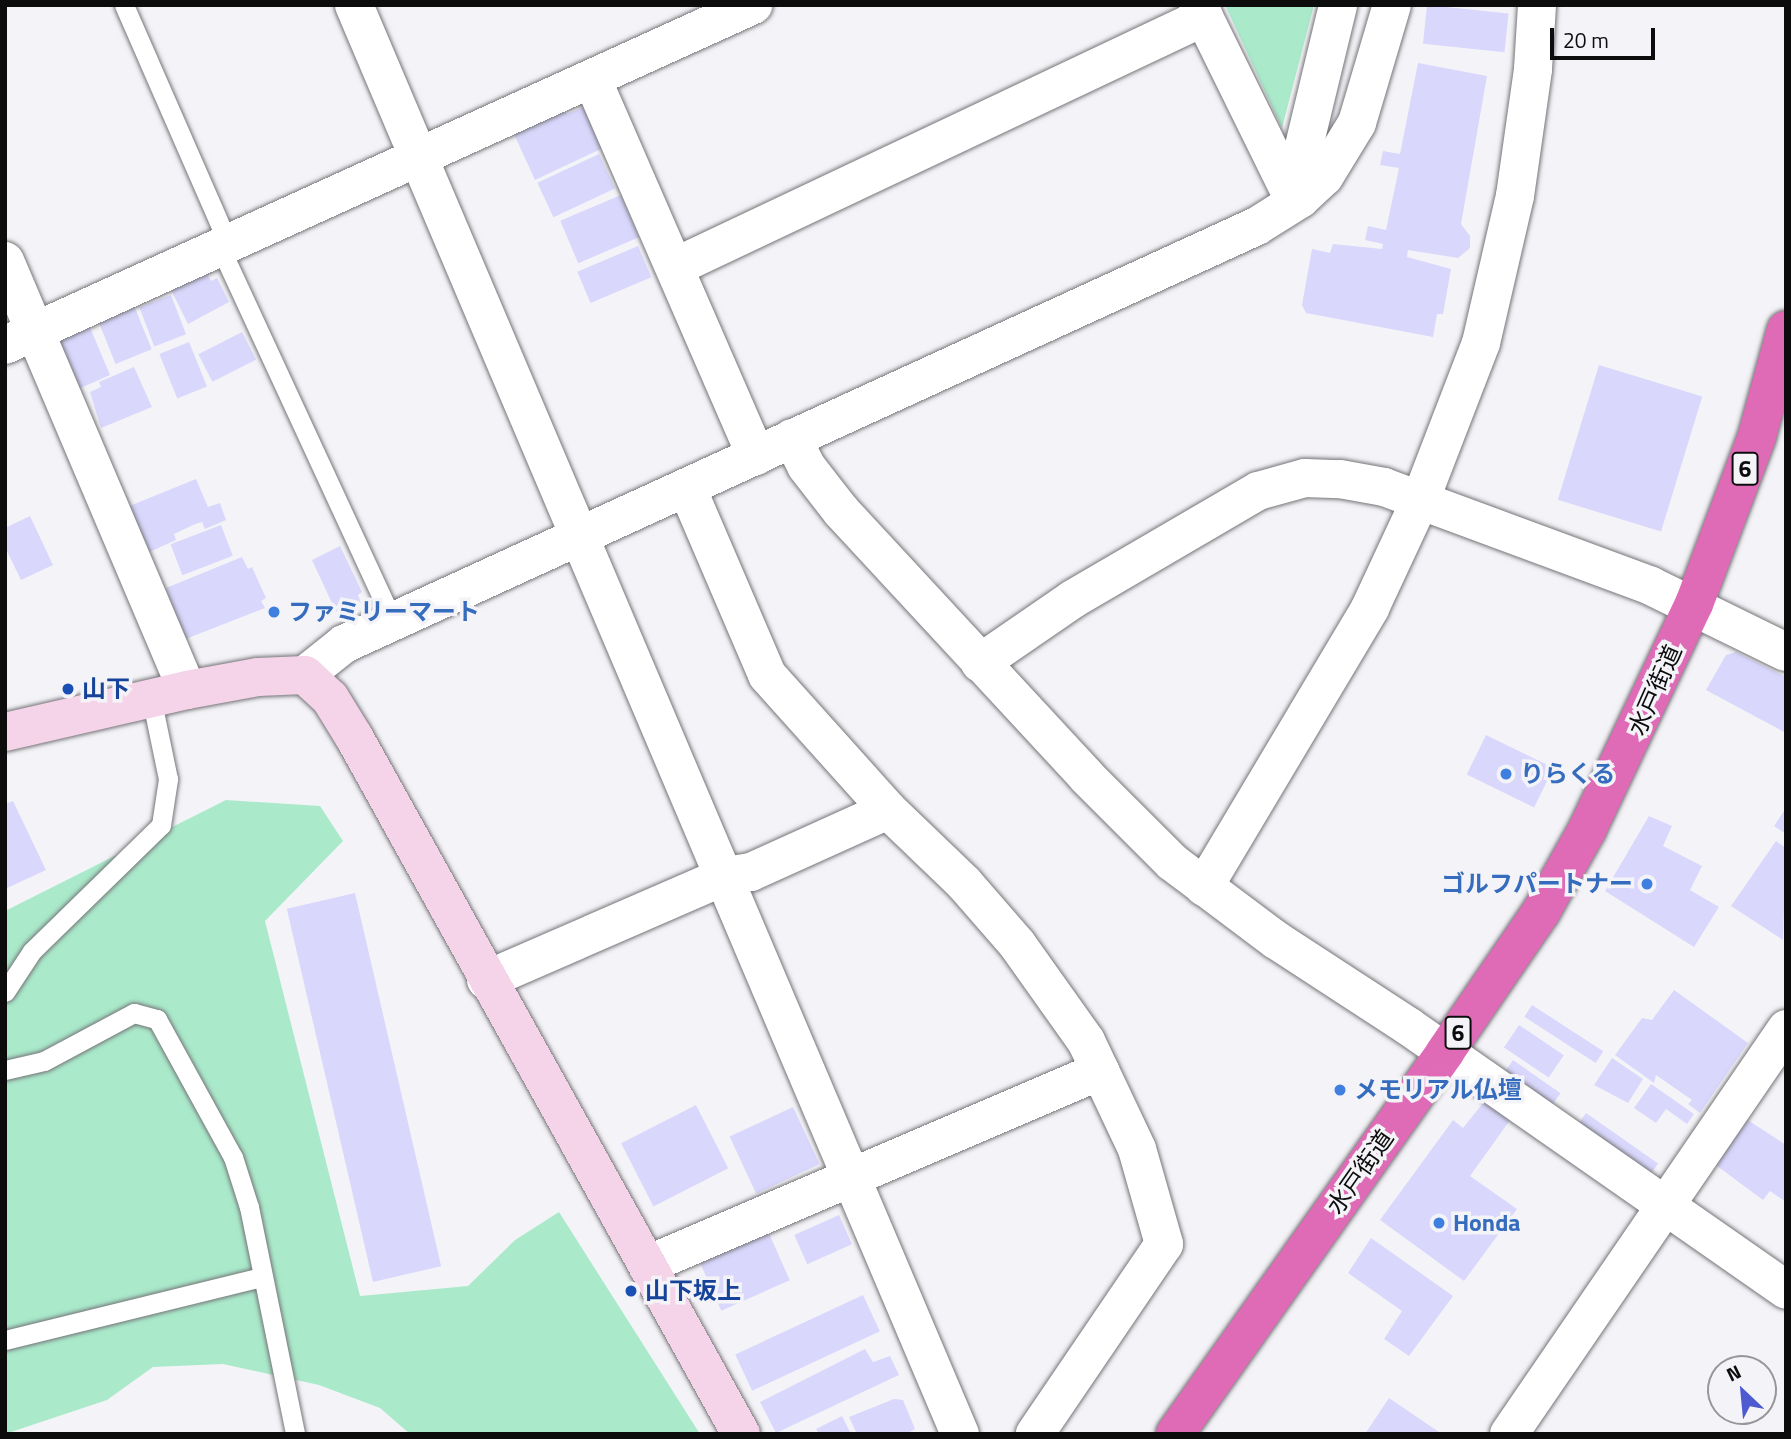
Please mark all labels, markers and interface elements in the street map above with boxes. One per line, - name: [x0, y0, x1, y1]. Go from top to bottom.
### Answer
- scale bar: [1553, 14, 1658, 58]
- text: 20 m: [1563, 24, 1609, 56]
- road number: 6: [1731, 449, 1759, 489]
- place label: ファミリーマート: [288, 598, 480, 626]
- marker: ファミリーマート: [266, 604, 282, 620]
- street label: 水戸街道: [1622, 640, 1688, 740]
- place label: 山下: [82, 675, 130, 703]
- marker: 山下: [60, 681, 76, 697]
- place label: りらくる: [1520, 760, 1616, 788]
- marker: りらくる: [1498, 766, 1514, 782]
- place label: ゴルフパートナー: [1441, 870, 1633, 898]
- marker: ゴルフパートナー: [1639, 876, 1655, 892]
- road number: 6: [1444, 1014, 1472, 1052]
- place label: メモリアル仏壇: [1354, 1076, 1522, 1104]
- marker: メモリアル仏壇: [1332, 1082, 1348, 1098]
- street label: 水戸街道: [1321, 1124, 1399, 1220]
- place label: Honda: [1453, 1209, 1521, 1237]
- marker: Honda: [1431, 1215, 1447, 1231]
- place label: 山下坂上: [645, 1277, 741, 1305]
- marker: 山下坂上: [623, 1283, 639, 1299]
- north arrow: [1707, 1355, 1777, 1425]
- text: N: [1721, 1357, 1746, 1388]

